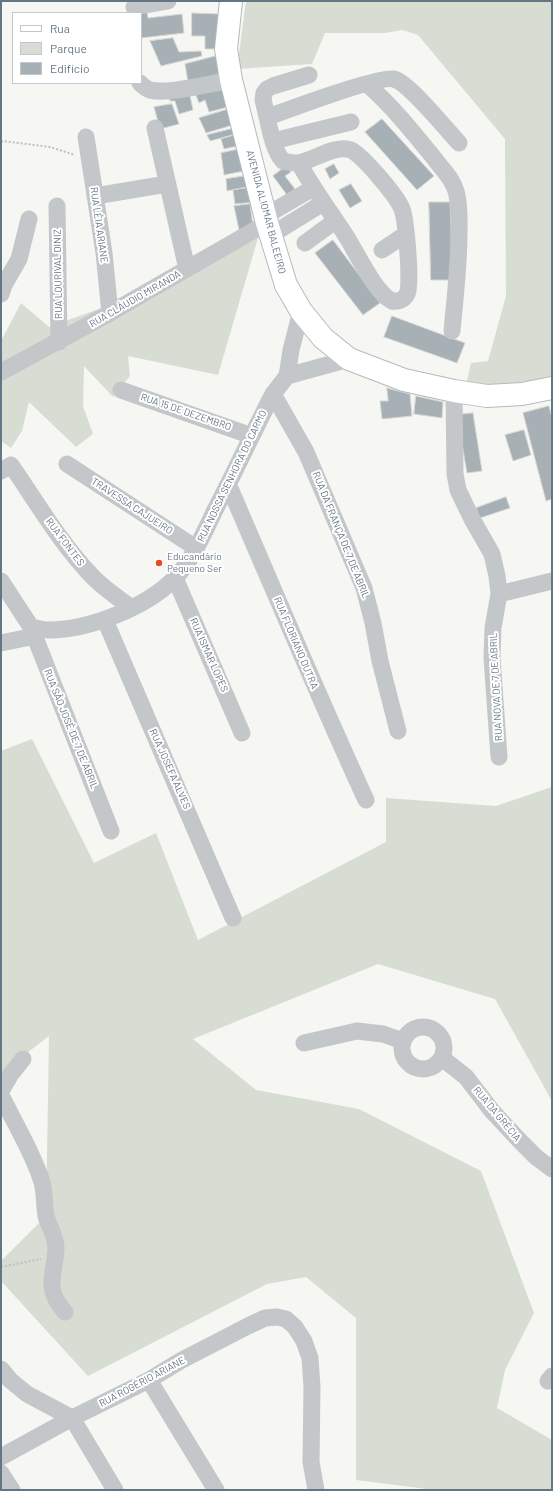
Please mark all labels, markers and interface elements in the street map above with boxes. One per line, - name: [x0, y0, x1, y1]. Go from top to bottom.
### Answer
- legend: [12, 12, 142, 84]
- text: Rua: [50, 21, 70, 35]
- text: Parque: [50, 41, 87, 55]
- text: Edifício: [50, 61, 90, 75]
- street label: AVENIDA ALIOMAR BALEEIRO: [244, 149, 288, 275]
- street label: RUA LÉIA ARIANE: [88, 186, 110, 264]
- street label: RUA LOURIVAL DINIZ: [51, 229, 65, 319]
- street label: RUA CLÁUDIO MIRANDA: [87, 268, 183, 330]
- street label: RUA 15 DE DEZEMBRO: [139, 391, 233, 433]
- street label: RUA NOSSA SENHORA DO CARMO: [195, 408, 269, 544]
- street label: RUA DA FRANÇA DE 7 DE ABRIL: [310, 470, 372, 600]
- street label: TRAVESSA CAJUEIRO: [89, 475, 175, 537]
- street label: RUA FONTES: [43, 516, 87, 568]
- place label: Educandário Pequeno Ser: [167, 551, 222, 574]
- marker: Educandário Pequeno Ser: [154, 558, 164, 568]
- street label: RUA FLORIANO DUTRA: [271, 595, 321, 691]
- street label: RUA ISMAR LOPES: [187, 616, 231, 694]
- street label: RUA NOVA DE 7 DE ABRIL: [487, 633, 505, 741]
- street label: RUA SÃO JOSÉ DE 7 DE ABRIL: [41, 667, 101, 791]
- street label: RUA JOSEFA ALVES: [147, 727, 193, 811]
- street label: RUA DA GRÉCIA: [471, 1084, 523, 1144]
- street label: RUA ROGÉRIO ARIANE: [97, 1354, 187, 1410]

